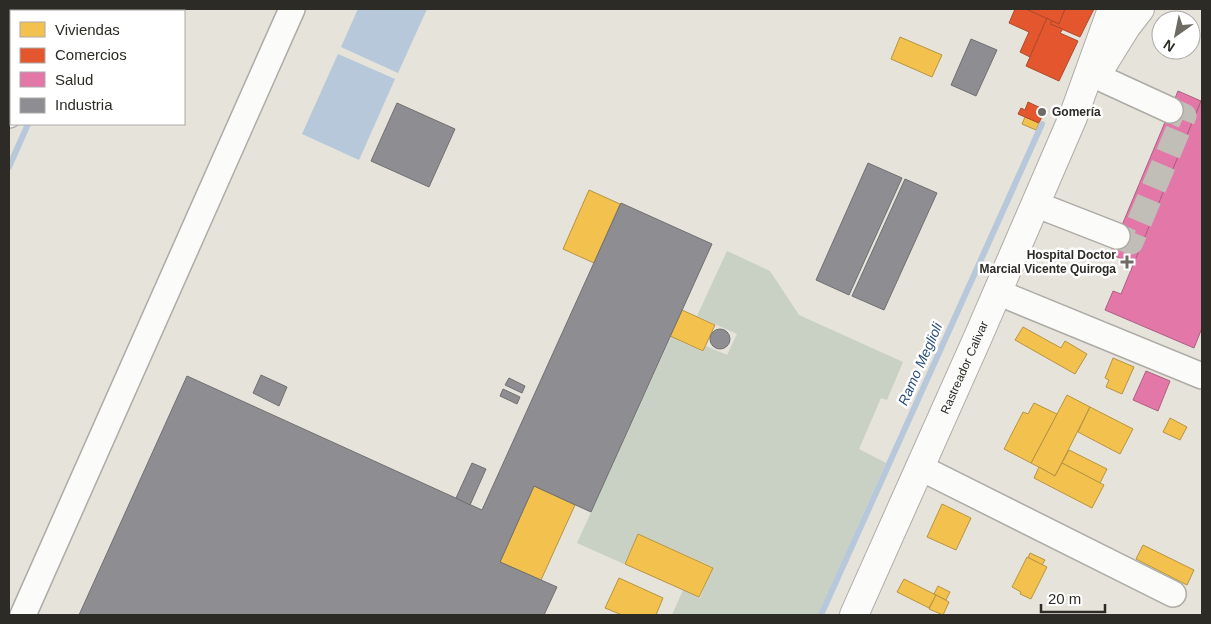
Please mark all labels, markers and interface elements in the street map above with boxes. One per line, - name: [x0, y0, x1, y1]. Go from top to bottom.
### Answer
- legend: [10, 10, 185, 125]
- north arrow: [1151, 10, 1201, 60]
- text: Viviendas: [55, 21, 120, 38]
- text: N: [1160, 36, 1178, 55]
- text: Comercios: [55, 46, 127, 63]
- text: Salud: [55, 71, 93, 88]
- text: Industria: [55, 96, 113, 113]
- place label: Gomería: [1052, 105, 1101, 119]
- marker: Gomería: [1036, 106, 1048, 118]
- place label: Hospital Doctor Marcial Vicente Quiroga: [980, 248, 1116, 276]
- marker: Hospital Doctor Marcial Vicente Quiroga: [1120, 255, 1134, 269]
- water label: Ramo Meglioli: [895, 319, 946, 408]
- street label: Rastreador Calivar: [938, 319, 991, 416]
- scale bar: [1041, 582, 1105, 614]
- text: 20 m: [1048, 590, 1081, 607]

